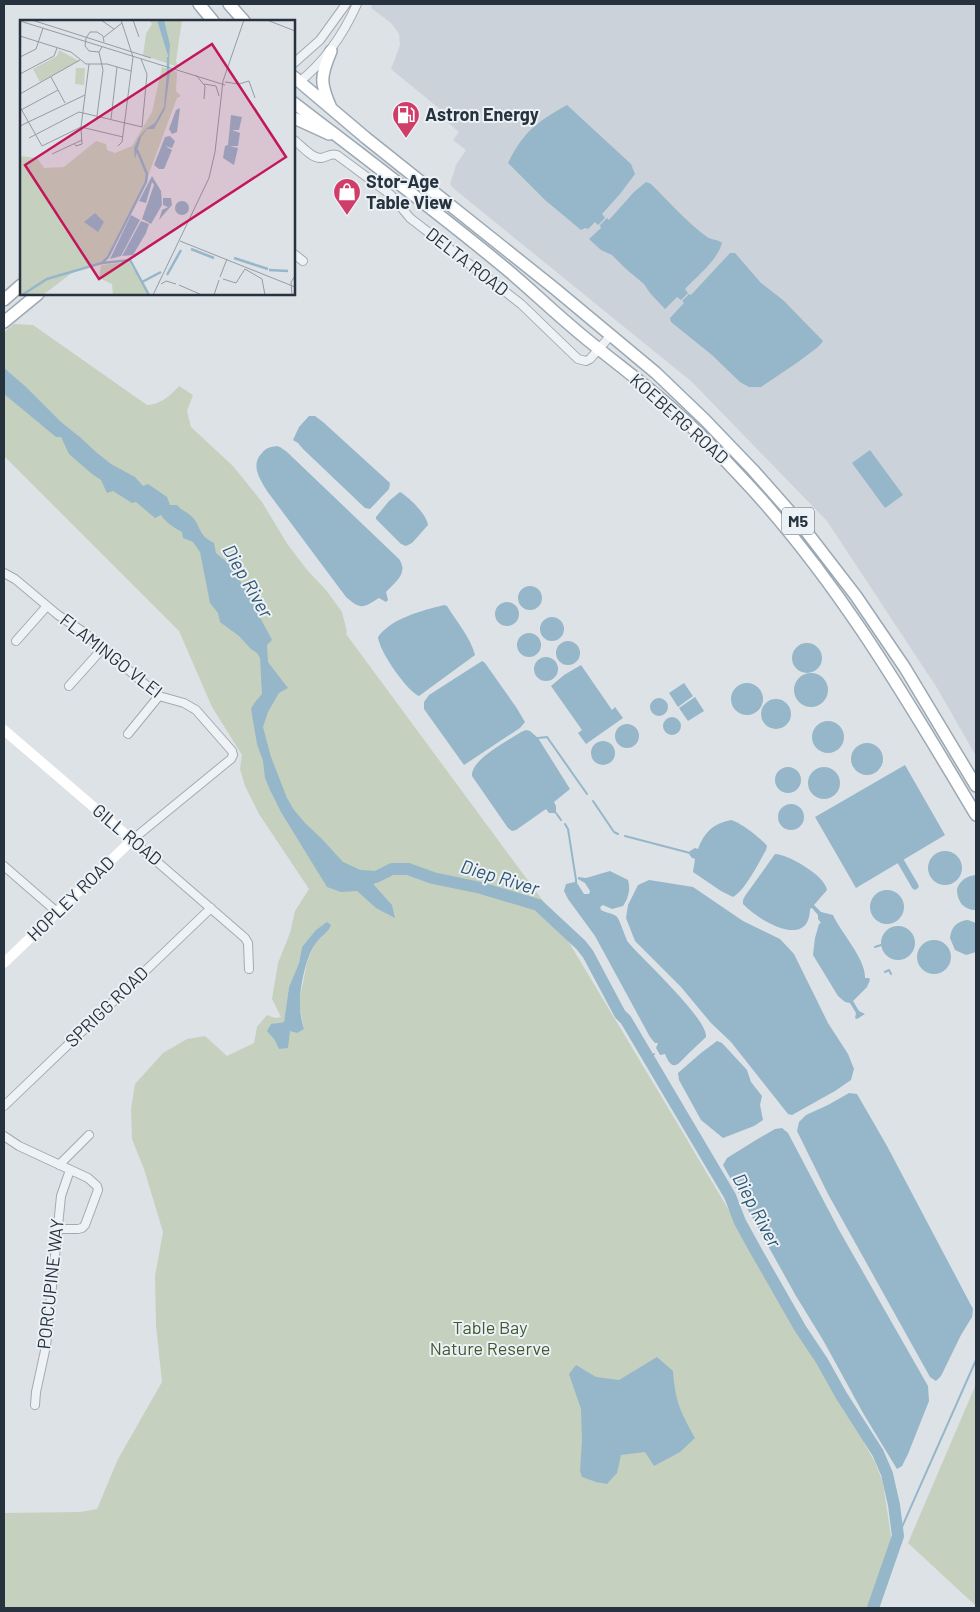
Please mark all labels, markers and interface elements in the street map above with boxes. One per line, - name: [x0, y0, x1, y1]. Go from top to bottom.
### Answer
- inset map: [20, 20, 295, 295]
- fuel station icon: Astron Energy: [391, 100, 421, 139]
- place label: Astron Energy: [425, 103, 539, 125]
- place label: Stor-Age Table View: [366, 170, 453, 213]
- shop icon: Stor-Age Table View: [332, 177, 362, 216]
- street label: DELTA ROAD: [422, 222, 513, 300]
- street label: KOEBERG ROAD: [626, 368, 733, 468]
- road number: M5: [782, 508, 814, 534]
- water label: Diep River: [218, 540, 279, 623]
- street label: FLAMINGO VLEI: [56, 608, 167, 702]
- street label: GILL ROAD: [88, 799, 167, 870]
- street label: HOPLEY ROAD: [22, 851, 119, 945]
- water label: Diep River: [458, 854, 543, 900]
- street label: SPRIGG ROAD: [60, 961, 152, 1051]
- water label: Diep River: [728, 1169, 787, 1252]
- street label: PORCUPINE WAY: [32, 1218, 68, 1350]
- park label: Table Bay Nature Reserve: [430, 1316, 550, 1359]

